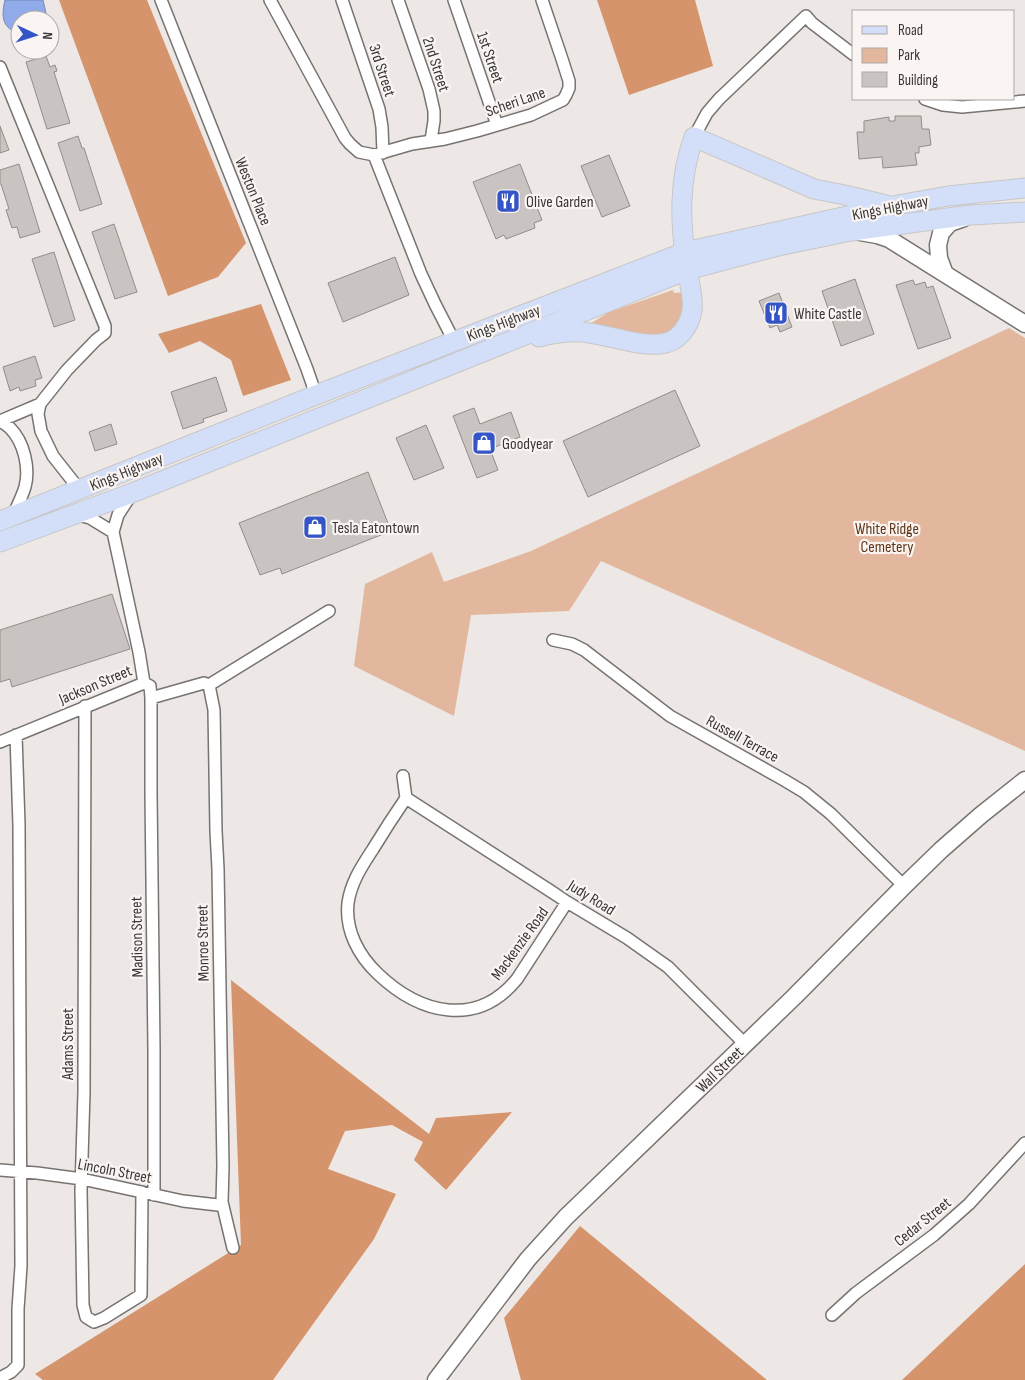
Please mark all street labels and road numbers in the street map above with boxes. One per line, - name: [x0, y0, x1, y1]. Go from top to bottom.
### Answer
- street label: 1st Street: [472, 30, 507, 86]
- street label: 2nd Street: [418, 35, 453, 94]
- street label: 3rd Street: [364, 42, 399, 99]
- street label: Scheri Lane: [483, 83, 548, 121]
- street label: Weston Place: [230, 155, 275, 228]
- street label: Kings Highway: [851, 192, 930, 225]
- street label: Kings Highway: [464, 301, 543, 346]
- street label: Kings Highway: [87, 449, 166, 496]
- street label: Jackson Street: [55, 661, 135, 710]
- street label: Russell Terrace: [703, 712, 782, 767]
- street label: Judy Road: [563, 876, 618, 920]
- street label: Madison Street: [127, 896, 148, 978]
- street label: Monroe Street: [193, 904, 214, 981]
- street label: Mackenzie Road: [487, 904, 553, 984]
- street label: Adams Street: [59, 1008, 78, 1081]
- street label: Wall Street: [692, 1043, 748, 1097]
- street label: Lincoln Street: [76, 1155, 153, 1188]
- street label: Cedar Street: [891, 1193, 955, 1251]

